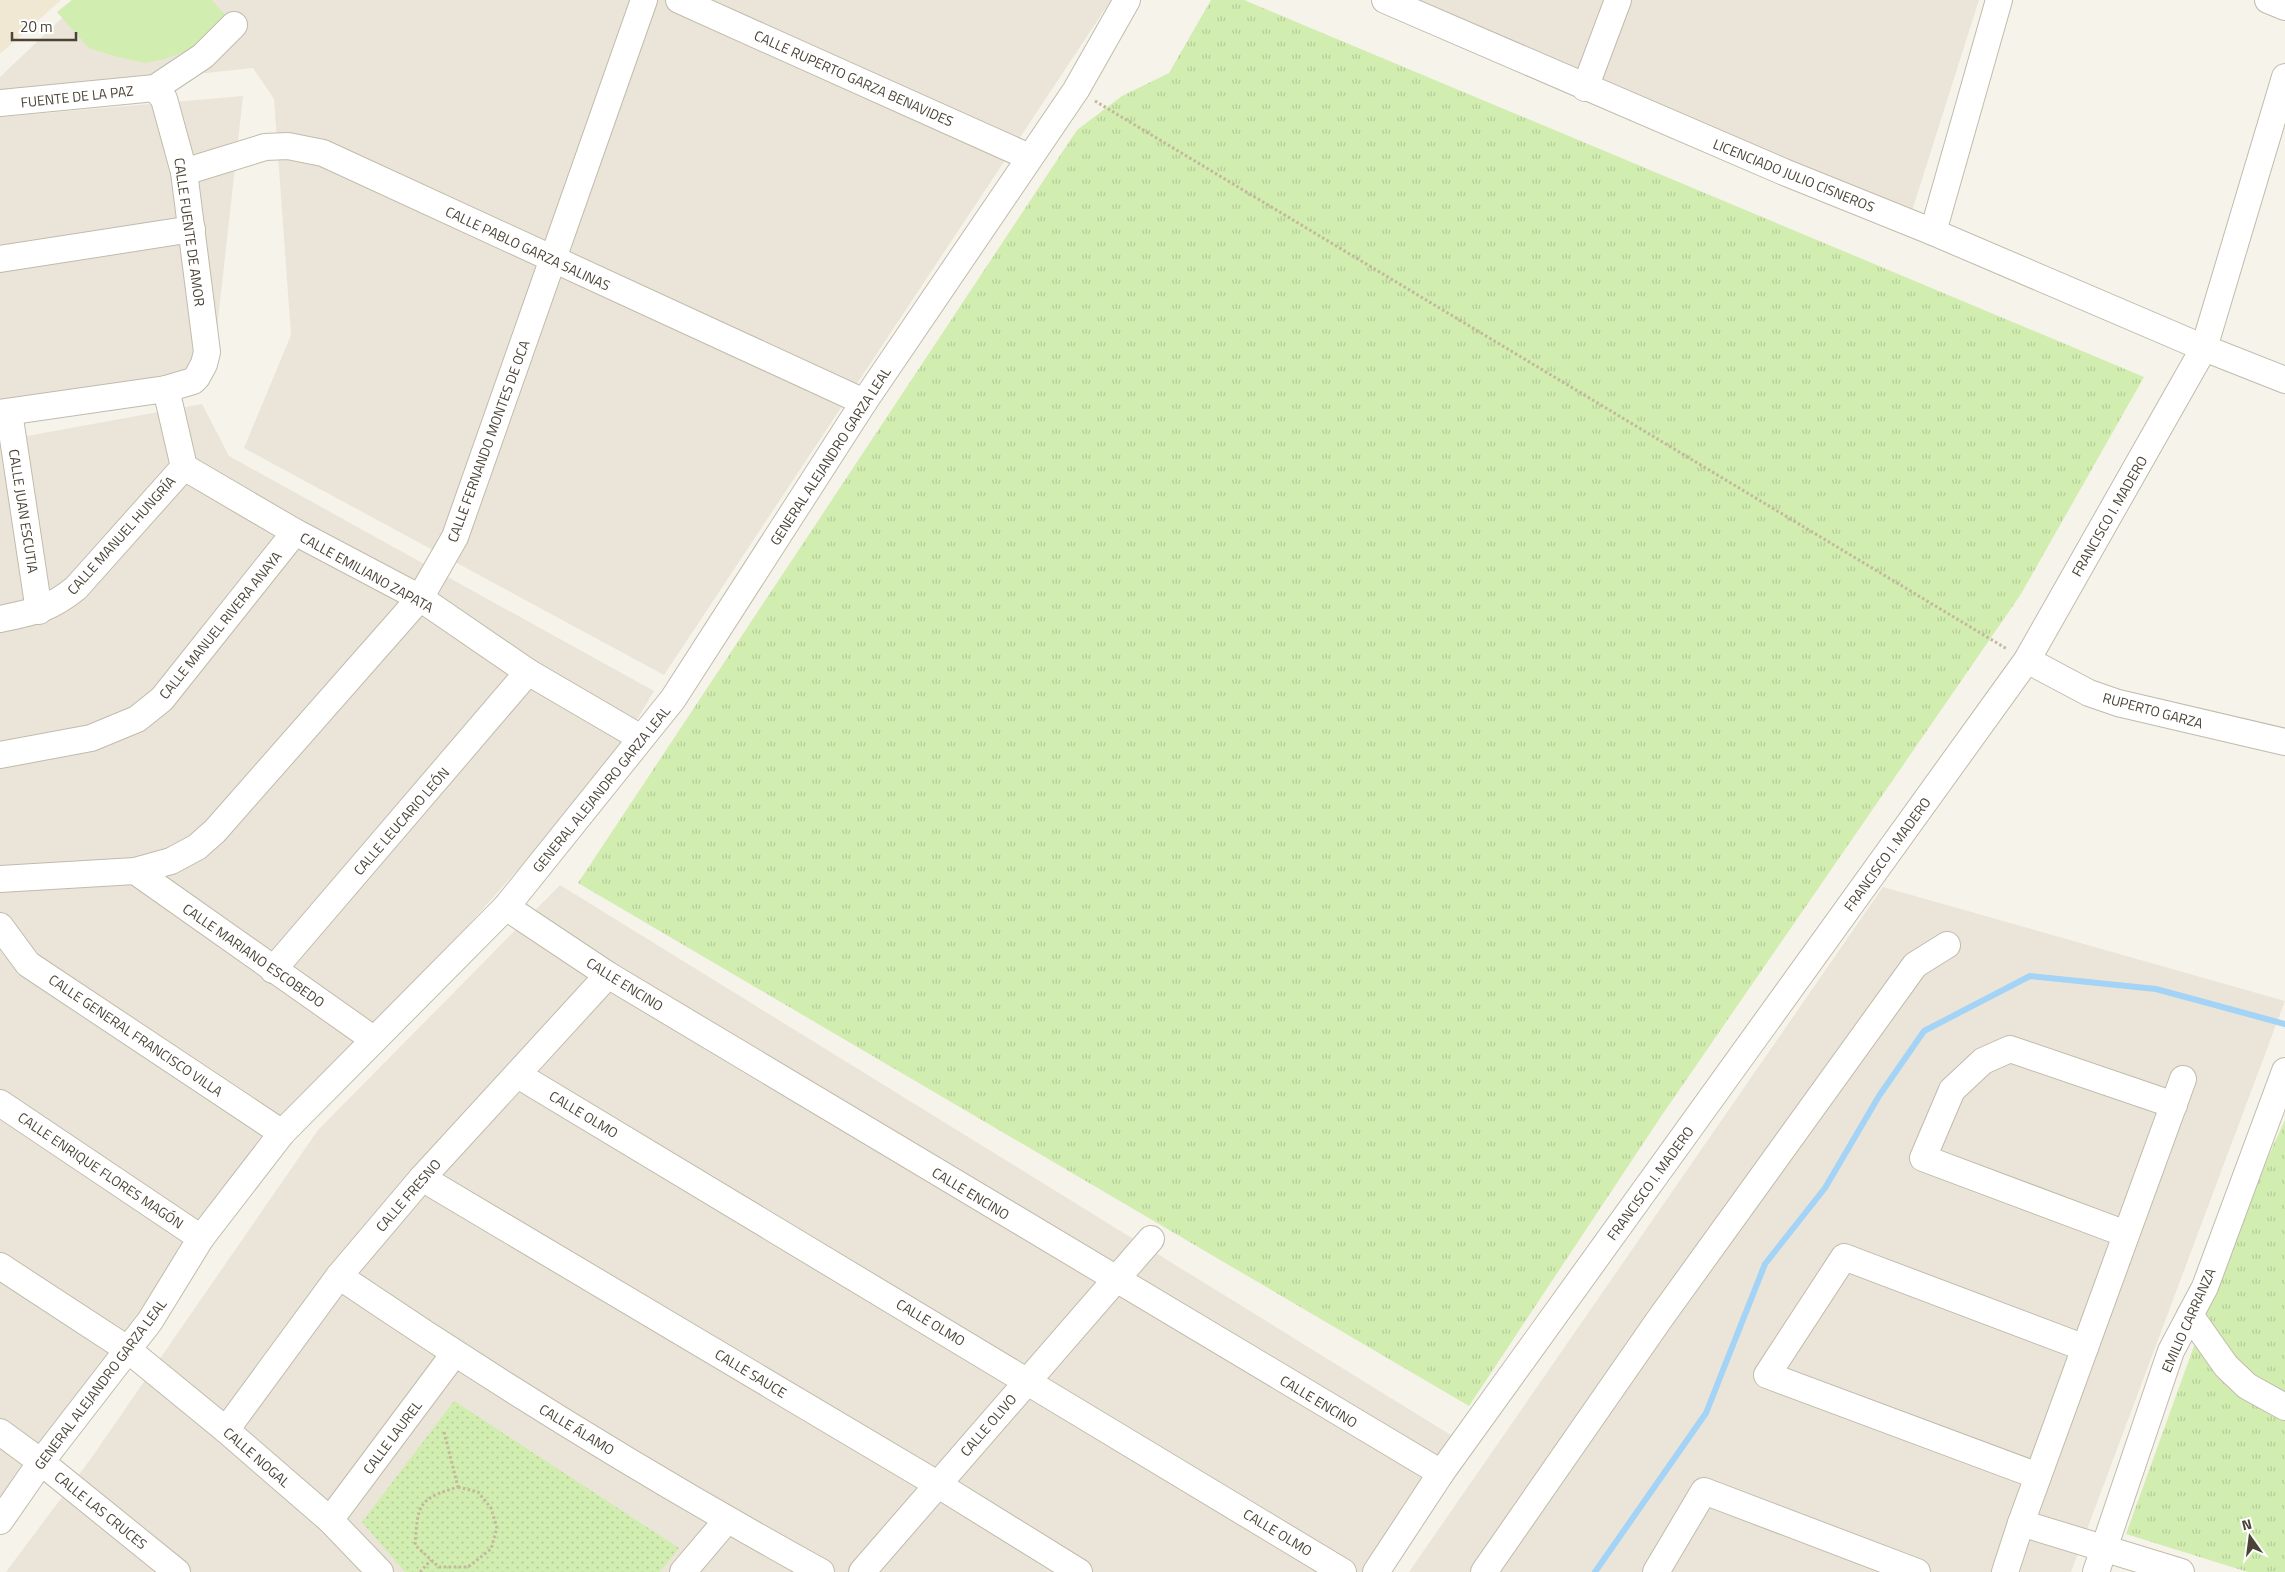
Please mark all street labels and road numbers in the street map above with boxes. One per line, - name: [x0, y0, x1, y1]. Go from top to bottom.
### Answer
- street label: CALLE RUPERTO GARZA BENAVIDES: [751, 24, 957, 132]
- street label: FUENTE DE LA PAZ: [19, 80, 135, 112]
- street label: LICENCIADO JULIO CISNEROS: [1710, 133, 1878, 217]
- street label: CALLE FUENTE DE AMOR: [169, 156, 211, 308]
- street label: CALLE PABLO GARZA SALINAS: [442, 201, 614, 295]
- street label: CALLE FERNANDO MONTES DE OCA: [442, 336, 535, 545]
- street label: GENERAL ALEJANDRO GARZA LEAL: [764, 362, 896, 549]
- street label: CALLE JUAN ESCUTIA: [4, 448, 44, 575]
- street label: FRANCISCO I. MADERO: [2066, 452, 2152, 580]
- street label: CALLE MANUEL HUNGRÍA: [62, 471, 181, 599]
- street label: CALLE EMILIANO ZAPATA: [296, 526, 438, 618]
- street label: CALLE MANUEL RIVERA ANAYA: [154, 546, 287, 703]
- street label: RUPERTO GARZA: [2101, 687, 2206, 734]
- street label: GENERAL ALEJANDRO GARZA LEAL: [527, 701, 675, 877]
- street label: CALLE LEUCARIO LEÓN: [348, 762, 454, 880]
- street label: FRANCISCO I. MADERO: [1838, 793, 1936, 915]
- street label: CALLE MARIANO ESCOBEDO: [179, 898, 329, 1012]
- street label: CALLE ENCINO: [582, 952, 668, 1016]
- street label: CALLE GENERAL FRANCISCO VILLA: [45, 969, 228, 1102]
- street label: CALLE OLMO: [546, 1085, 622, 1143]
- street label: CALLE ENRIQUE FLORES MAGÓN: [14, 1107, 188, 1233]
- street label: FRANCISCO I. MADERO: [1601, 1122, 1699, 1244]
- street label: CALLE FRESNO: [370, 1154, 446, 1236]
- street label: CALLE ENCINO: [928, 1162, 1014, 1224]
- street label: EMILIO CARRANZA: [2156, 1264, 2221, 1376]
- street label: CALLE OLMO: [893, 1293, 969, 1351]
- street label: GENERAL ALEJANDRO GARZA LEAL: [29, 1294, 171, 1474]
- street label: CALLE SAUCE: [711, 1343, 791, 1403]
- street label: CALLE ENCINO: [1276, 1370, 1362, 1432]
- street label: CALLE OLIVO: [955, 1389, 1021, 1461]
- street label: CALLE LAUREL: [357, 1396, 427, 1478]
- street label: CALLE ÁLAMO: [535, 1398, 619, 1460]
- street label: CALLE NOGAL: [219, 1422, 295, 1492]
- street label: CALLE LAS CRUCES: [50, 1466, 152, 1554]
- street label: CALLE OLMO: [1240, 1503, 1316, 1561]

